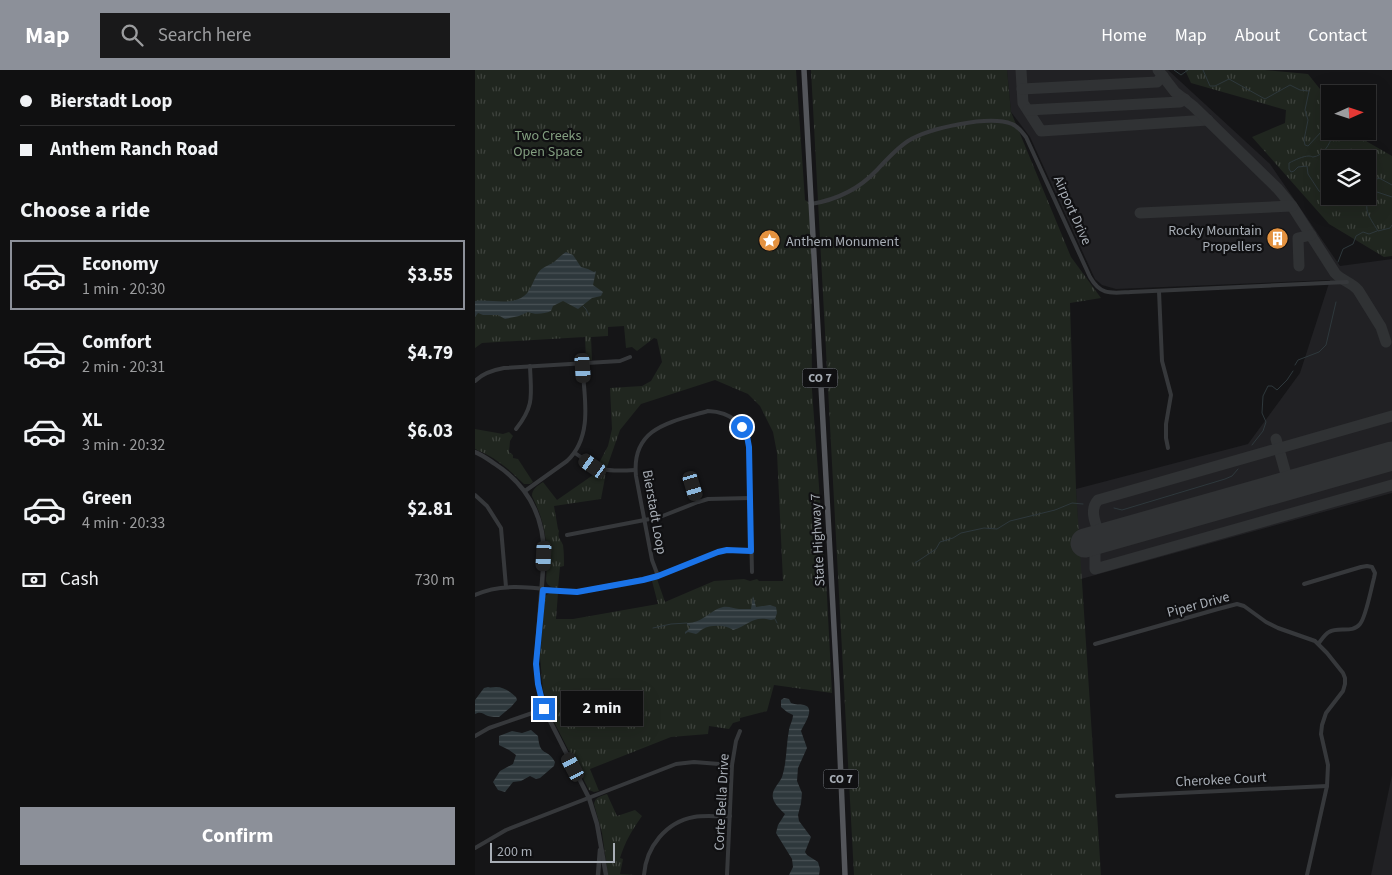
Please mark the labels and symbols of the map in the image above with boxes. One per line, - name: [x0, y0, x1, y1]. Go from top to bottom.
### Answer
- north arrow: [1321, 85, 1376, 140]
- park label: Two Creeks Open Space: [513, 126, 583, 162]
- street label: Airport Drive: [1048, 173, 1096, 248]
- place label: Rocky Mountain Propellers: [1168, 221, 1262, 257]
- building icon: Rocky Mountain Propellers: [1266, 226, 1290, 250]
- place icon: Anthem Monument: [758, 229, 782, 253]
- place label: Anthem Monument: [786, 232, 899, 252]
- car: [574, 353, 591, 383]
- road number: CO 7: [803, 368, 837, 388]
- route start: [731, 416, 753, 438]
- car: [576, 451, 609, 481]
- street label: Bierstadt Loop: [637, 468, 671, 556]
- car: [681, 469, 704, 503]
- street label: State Highway 7: [806, 493, 830, 587]
- car: [535, 541, 552, 571]
- street label: Piper Drive: [1165, 587, 1232, 623]
- callout: 2 min: [561, 692, 644, 726]
- route end: [533, 698, 555, 720]
- car: [559, 750, 586, 784]
- street label: Corte Bella Drive: [709, 753, 735, 851]
- street label: Cherokee Court: [1175, 768, 1267, 792]
- road number: CO 7: [823, 770, 859, 789]
- scale bar: [490, 840, 615, 863]

